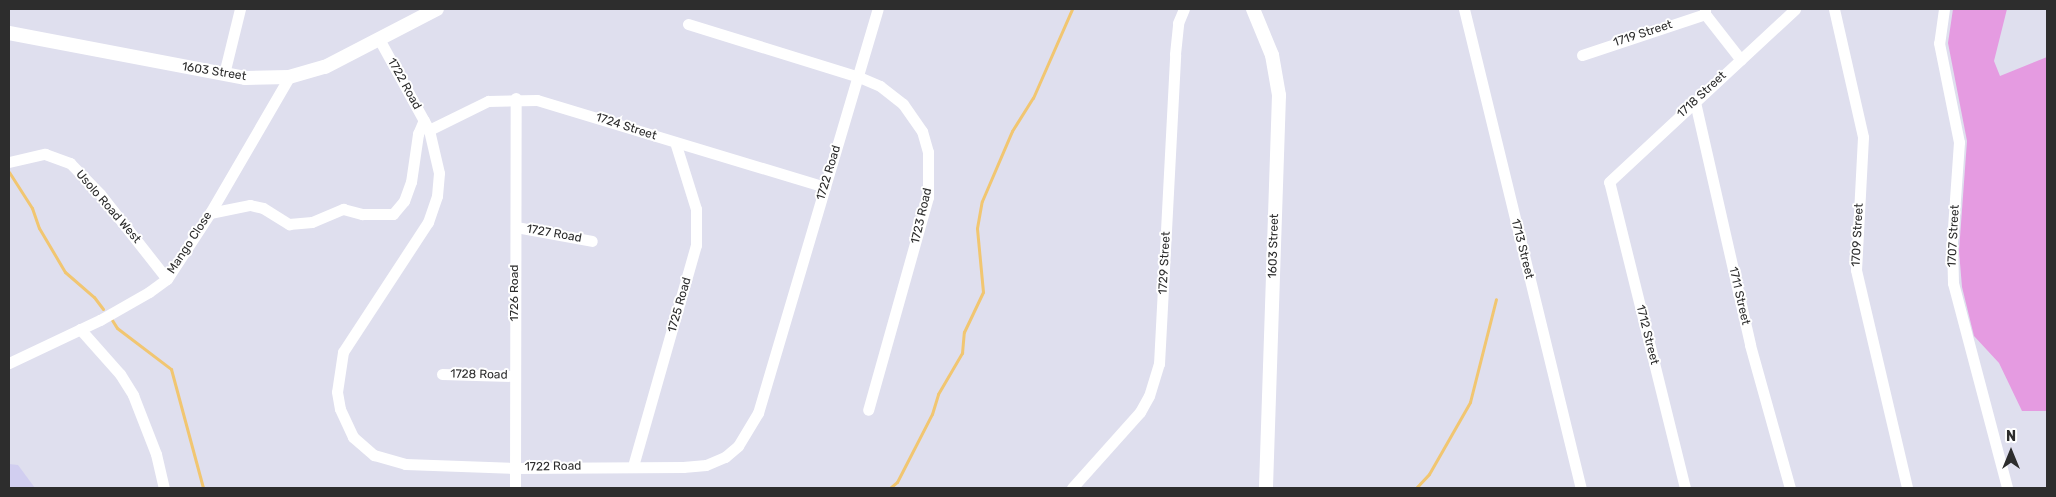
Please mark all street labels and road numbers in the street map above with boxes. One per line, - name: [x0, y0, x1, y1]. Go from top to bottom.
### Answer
- street label: 1719 Street: [1612, 18, 1674, 50]
- street label: 1722 Road: [384, 56, 424, 112]
- street label: 1603 Street: [181, 60, 247, 84]
- street label: 1718 Street: [1675, 69, 1729, 121]
- street label: 1724 Street: [594, 110, 658, 144]
- street label: 1722 Road: [814, 144, 844, 202]
- street label: Usolo Road West: [72, 167, 144, 247]
- street label: 1723 Road: [909, 187, 935, 245]
- street label: 1709 Street: [1849, 203, 1867, 267]
- street label: 1707 Street: [1945, 204, 1963, 268]
- street label: Mango Close: [165, 209, 215, 277]
- street label: 1603 Street: [1266, 213, 1282, 279]
- street label: 1713 Street: [1508, 218, 1536, 280]
- street label: 1727 Road: [525, 222, 583, 246]
- street label: 1729 Street: [1156, 231, 1174, 295]
- street label: 1726 Road: [508, 265, 522, 321]
- street label: 1711 Street: [1725, 266, 1753, 326]
- street label: 1725 Road: [665, 276, 695, 334]
- street label: 1712 Street: [1633, 304, 1661, 366]
- street label: 1728 Road: [450, 367, 508, 383]
- street label: 1722 Road: [524, 459, 582, 475]

